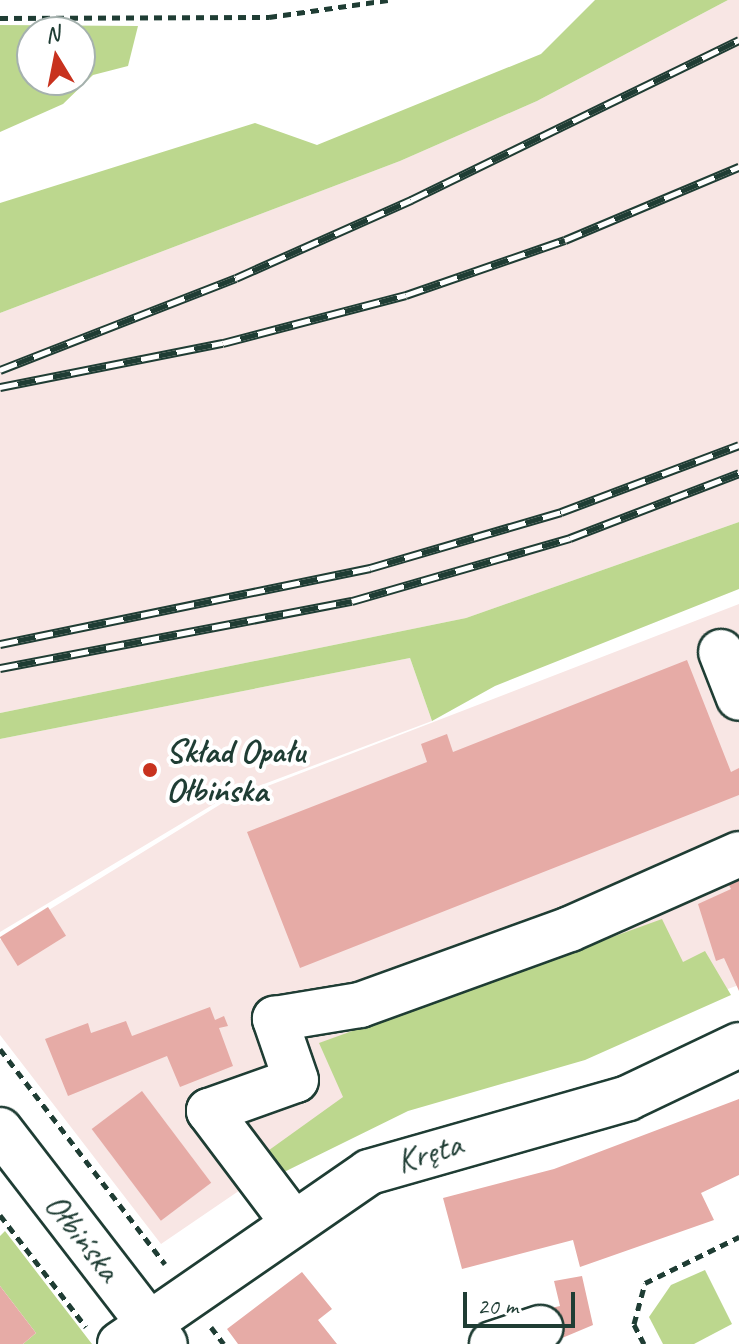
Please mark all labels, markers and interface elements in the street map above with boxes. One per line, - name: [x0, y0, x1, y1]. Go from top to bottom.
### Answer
- north arrow: [16, 16, 96, 96]
- text: N: [43, 19, 61, 49]
- place label: Skład Opału Ołbińska: [166, 730, 306, 810]
- marker: Skład Opału Ołbińska: [141, 761, 159, 779]
- street label: Kręta: [391, 1123, 467, 1181]
- street label: Ołbińska: [36, 1185, 130, 1289]
- scale bar: [467, 1276, 579, 1326]
- text: 20 m: [477, 1291, 518, 1321]

